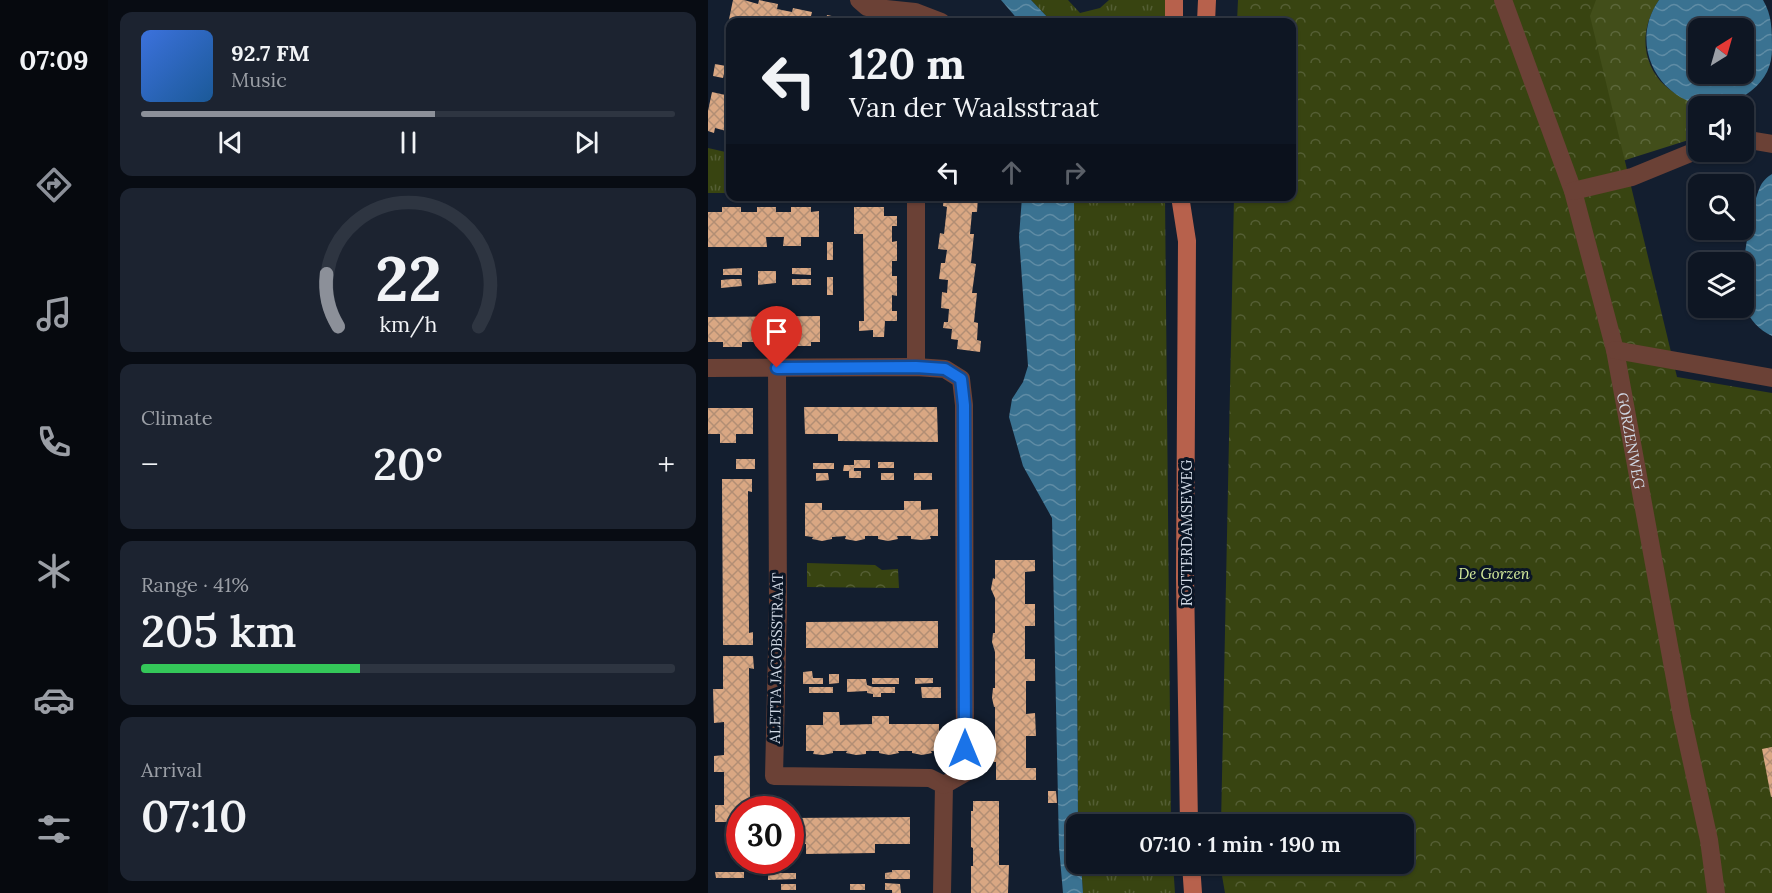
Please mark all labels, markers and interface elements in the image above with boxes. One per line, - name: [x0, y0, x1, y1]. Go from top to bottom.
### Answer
- north arrow: [1688, 18, 1754, 84]
- map controls: [1688, 18, 1754, 318]
- text: 120 m: [849, 37, 965, 91]
- text: 92.7 FM: [231, 39, 310, 67]
- icon: left: [750, 42, 828, 120]
- text: 07:09: [19, 43, 89, 77]
- text: Music: [231, 67, 287, 92]
- text: Van der Waalsstraat: [849, 90, 1099, 124]
- button: sound: [1688, 96, 1754, 162]
- icon: previous: [214, 126, 247, 159]
- icon: pause: [392, 126, 425, 159]
- icon: next: [570, 126, 603, 159]
- icon: left: [932, 156, 965, 189]
- icon: ahead: [995, 156, 1028, 189]
- icon: right: [1058, 156, 1091, 189]
- icon: directions: [33, 164, 75, 206]
- button: search: [1688, 174, 1754, 240]
- text: 22: [375, 238, 441, 318]
- button: layers: [1688, 252, 1754, 318]
- icon: music: [33, 293, 75, 335]
- pin: [751, 306, 802, 368]
- text: km/h: [379, 311, 437, 339]
- icon: arrive: [760, 315, 793, 348]
- street label: GORZENWEG: [1613, 391, 1650, 491]
- text: Climate: [141, 405, 213, 430]
- icon: phone: [33, 421, 75, 463]
- text: 20°: [373, 435, 443, 492]
- text: −: [141, 443, 159, 485]
- text: +: [657, 443, 675, 485]
- street label: ROTTERDAMSEWEG: [1177, 459, 1196, 606]
- icon: climate: [33, 550, 75, 592]
- park label: De Gorzen: [1458, 564, 1531, 583]
- text: Range · 41%: [141, 572, 249, 597]
- street label: ALETTA JACOBSSTRAAT: [765, 572, 787, 745]
- text: 205 km: [141, 602, 297, 659]
- icon: car: [33, 679, 75, 721]
- position arrow: [933, 717, 997, 781]
- text: Arrival: [141, 757, 202, 782]
- text: 07:10: [141, 787, 247, 844]
- speed limit sign: 30: [726, 796, 804, 874]
- icon: filters: [33, 808, 75, 850]
- text: 07:10 · 1 min · 190 m: [1139, 830, 1341, 858]

